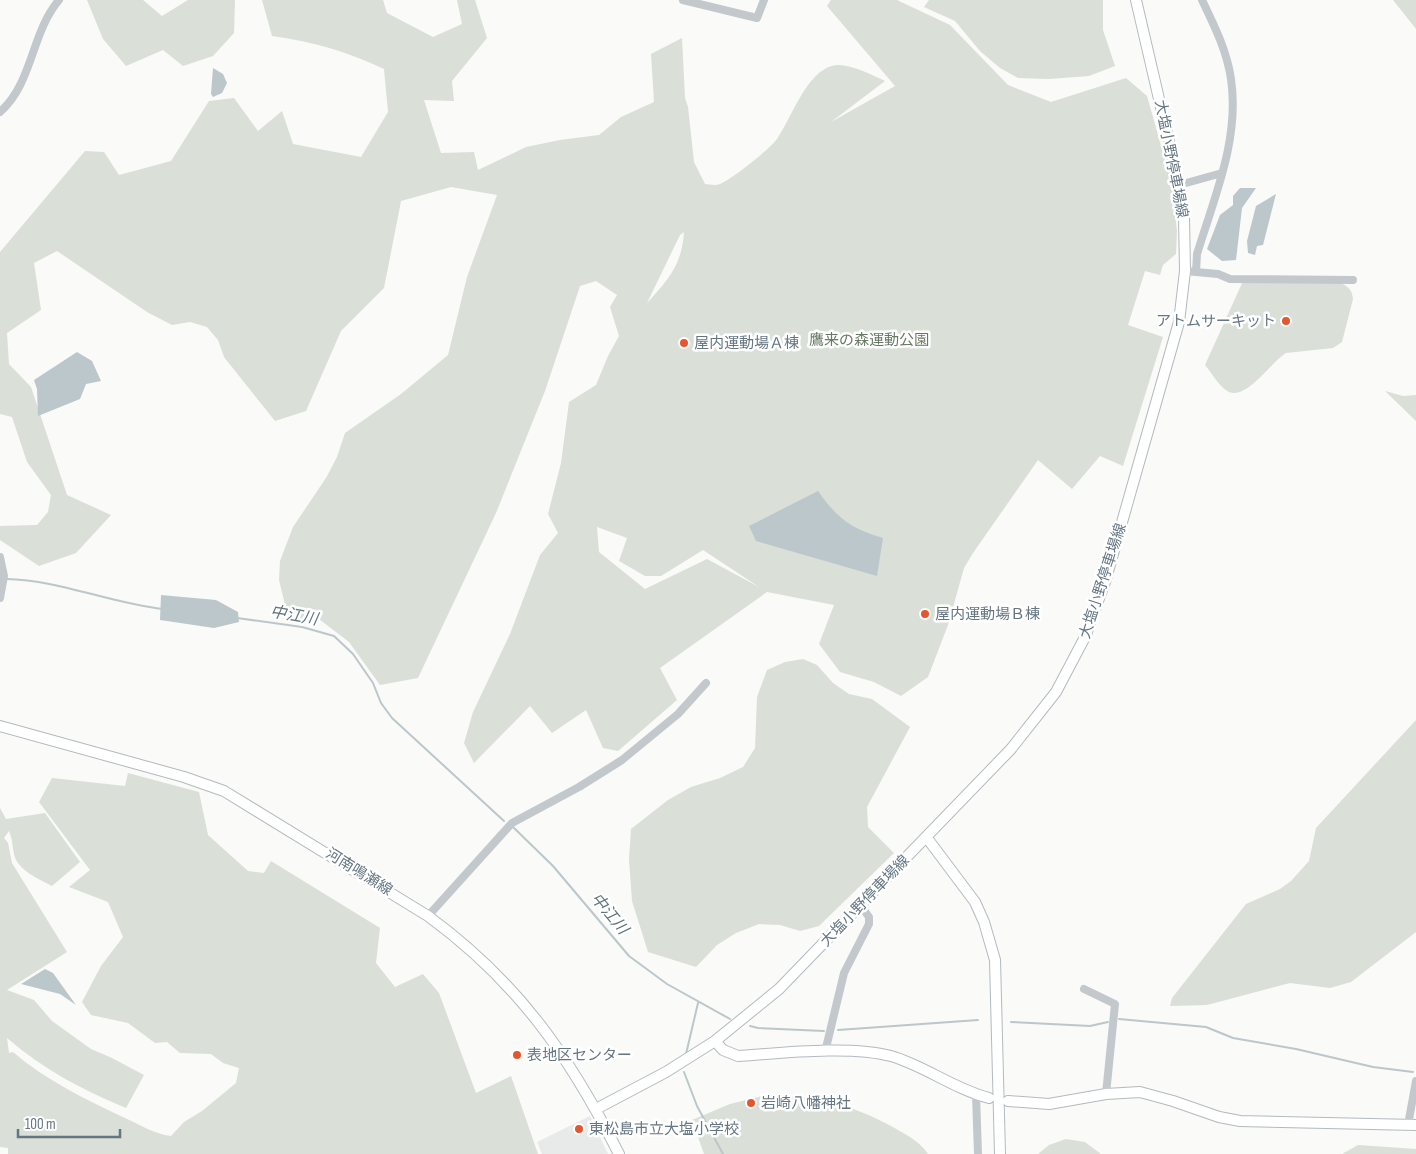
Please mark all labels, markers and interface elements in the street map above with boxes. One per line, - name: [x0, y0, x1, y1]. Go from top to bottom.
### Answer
- street label: 大塩小野停車場線: [1150, 98, 1192, 220]
- place label: アトムサーキット: [1156, 312, 1276, 331]
- marker: アトムサーキット: [1280, 315, 1292, 327]
- park label: 鷹来の森運動公園: [809, 331, 929, 350]
- place label: 屋内運動場Ａ棟: [694, 334, 799, 353]
- marker: 屋内運動場Ａ棟: [678, 337, 690, 349]
- street label: 大塩小野停車場線: [1075, 521, 1131, 641]
- water label: 中江川: [269, 602, 321, 630]
- place label: 屋内運動場Ｂ棟: [935, 605, 1040, 624]
- marker: 屋内運動場Ｂ棟: [919, 608, 931, 620]
- street label: 河南鳴瀬線: [322, 844, 396, 900]
- street label: 大塩小野停車場線: [816, 851, 914, 951]
- water label: 中江川: [586, 890, 633, 940]
- place label: 表地区センター: [527, 1046, 632, 1065]
- marker: 表地区センター: [511, 1049, 523, 1061]
- place label: 岩崎八幡神社: [761, 1094, 851, 1113]
- marker: 岩崎八幡神社: [745, 1097, 757, 1109]
- scale bar: [18, 1106, 120, 1138]
- text: 100 m: [25, 1115, 56, 1134]
- place label: 東松島市立大塩小学校: [589, 1120, 739, 1139]
- marker: 東松島市立大塩小学校: [573, 1123, 585, 1135]

